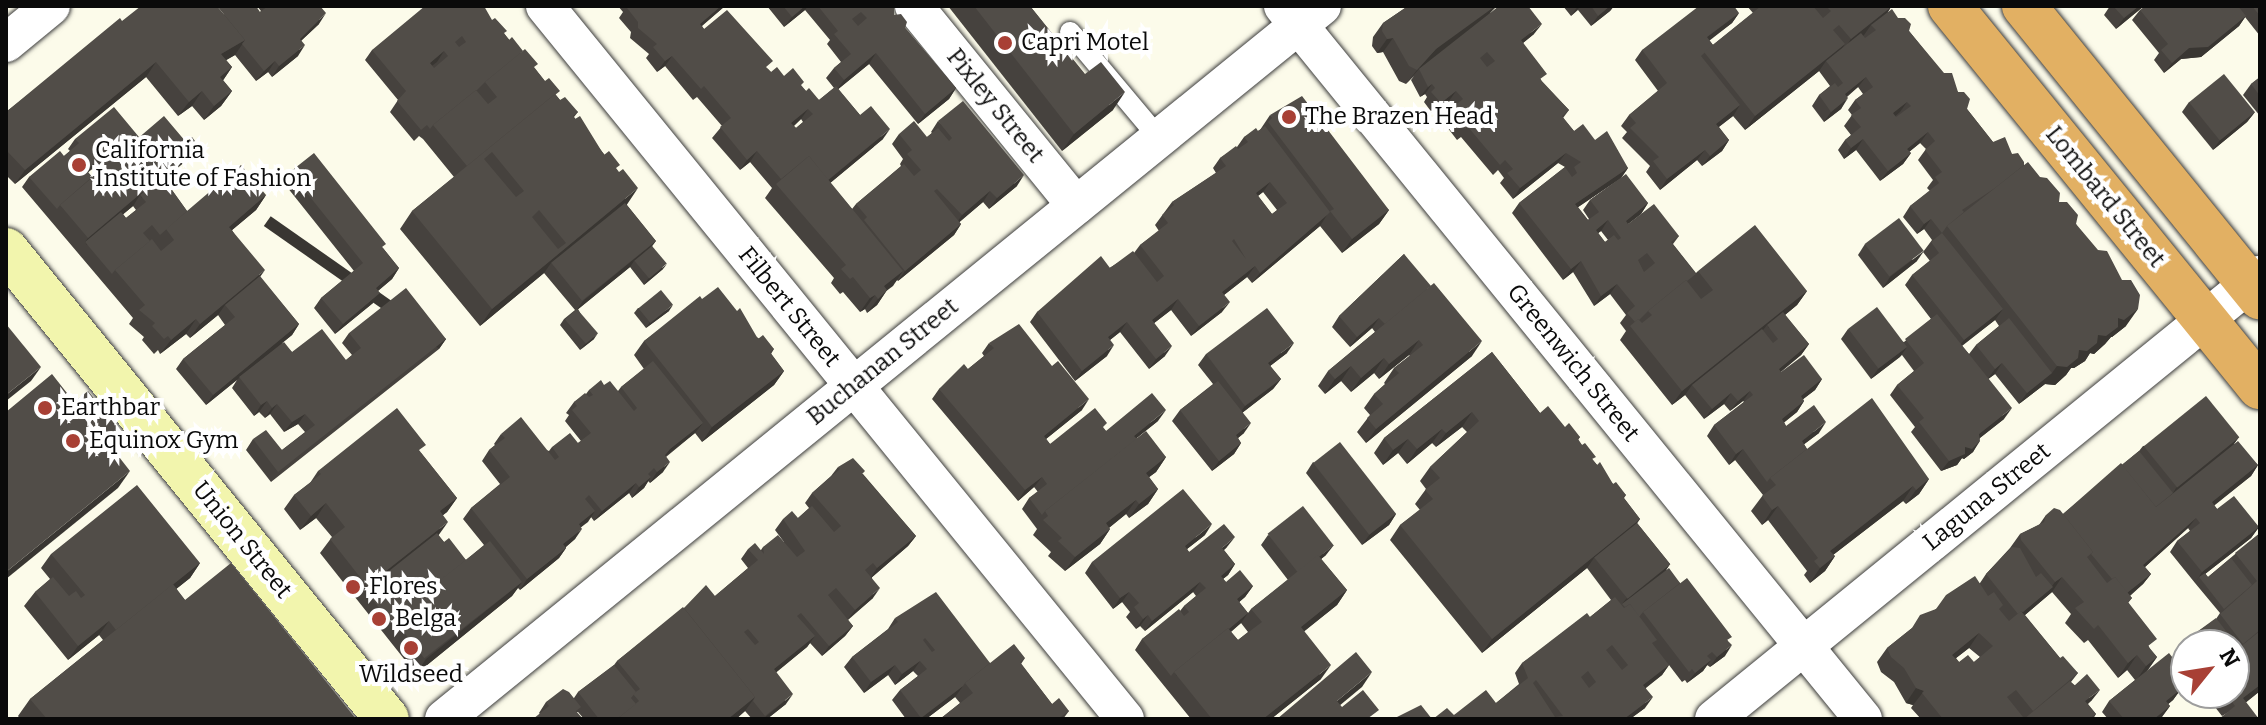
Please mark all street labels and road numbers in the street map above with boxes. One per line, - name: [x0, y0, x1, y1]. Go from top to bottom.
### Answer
- street label: Pixley Street: [940, 43, 1050, 169]
- street label: Lombard Street: [2039, 121, 2171, 273]
- street label: Filbert Street: [732, 241, 846, 373]
- street label: Greenwich Street: [1501, 278, 1645, 448]
- street label: Buchanan Street: [802, 292, 964, 432]
- street label: Laguna Street: [1918, 437, 2056, 557]
- street label: Union Street: [186, 476, 298, 604]

